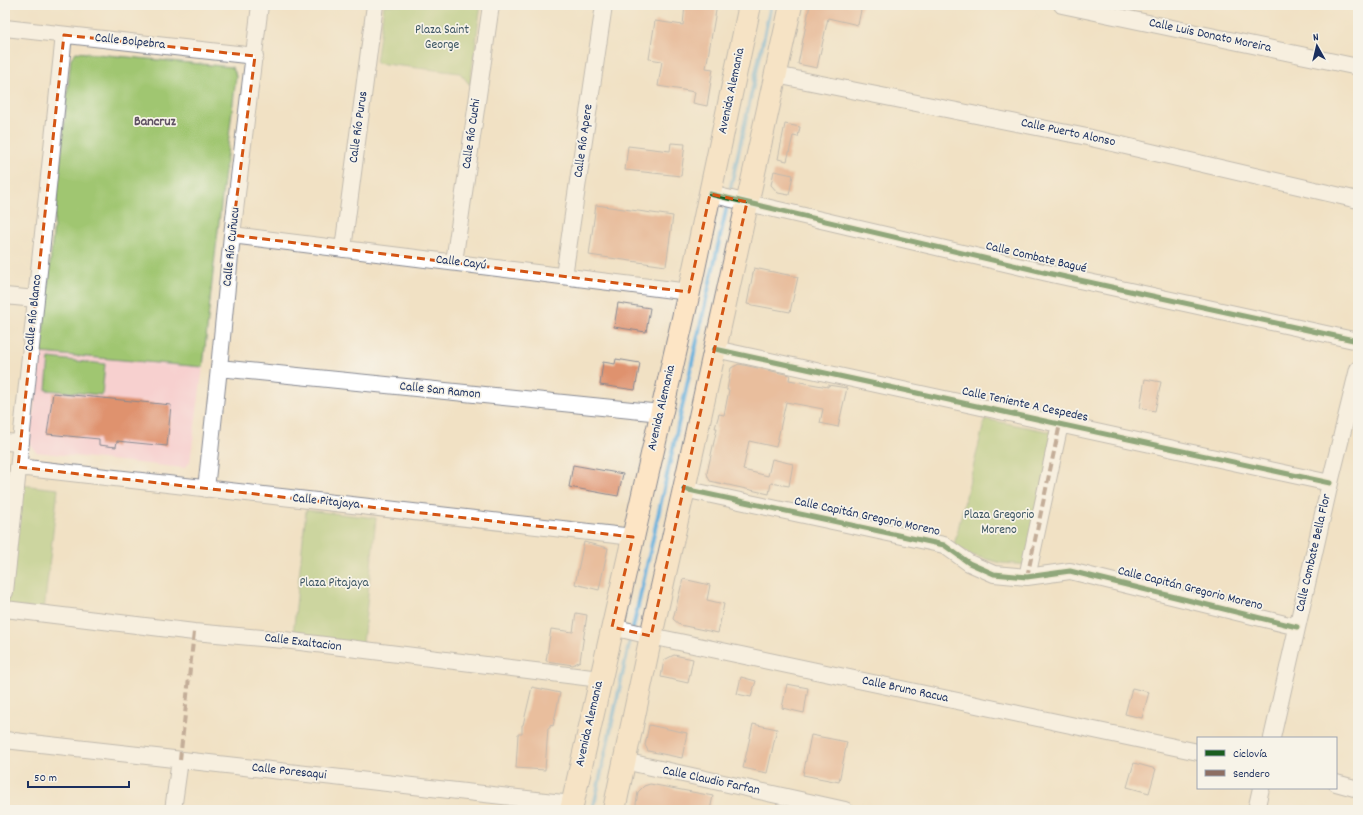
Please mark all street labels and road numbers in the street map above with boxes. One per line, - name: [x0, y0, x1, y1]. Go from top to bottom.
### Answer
- street label: Calle Luis Donato Moreira: [1147, 14, 1274, 58]
- street label: Calle Bolpebra: [94, 29, 167, 55]
- street label: Avenida Alemania: [714, 45, 751, 136]
- street label: Calle Río Purus: [345, 90, 373, 164]
- street label: Calle Río Cuchi: [458, 97, 486, 170]
- street label: Calle Río Apere: [569, 103, 599, 179]
- street label: Calle Puerto Alonso: [1019, 114, 1117, 152]
- street label: Calle Río Cuñucu: [218, 207, 246, 287]
- street label: Calle Combate Bagué: [984, 237, 1089, 279]
- street label: Calle Cayú: [435, 250, 487, 276]
- street label: Calle Río Blanco: [21, 273, 48, 352]
- street label: Avenida Alemania: [643, 362, 681, 453]
- street label: Calle San Ramon: [399, 377, 481, 405]
- street label: Calle Teniente A Cespedes: [960, 382, 1090, 428]
- street label: Calle Pitajaya: [291, 489, 361, 515]
- street label: Calle Capitán Gregorio Moreno: [792, 492, 942, 542]
- street label: Calle Combate Bella Flor: [1291, 492, 1337, 614]
- street label: Calle Capitán Gregorio Moreno: [1115, 562, 1265, 616]
- street label: Calle Exaltacion: [263, 629, 343, 657]
- street label: Calle Bruno Racua: [860, 672, 951, 709]
- street label: Avenida Alemania: [571, 678, 609, 769]
- street label: Calle Poresaqui: [251, 759, 328, 785]
- street label: Calle Claudio Farfan: [660, 761, 762, 801]

